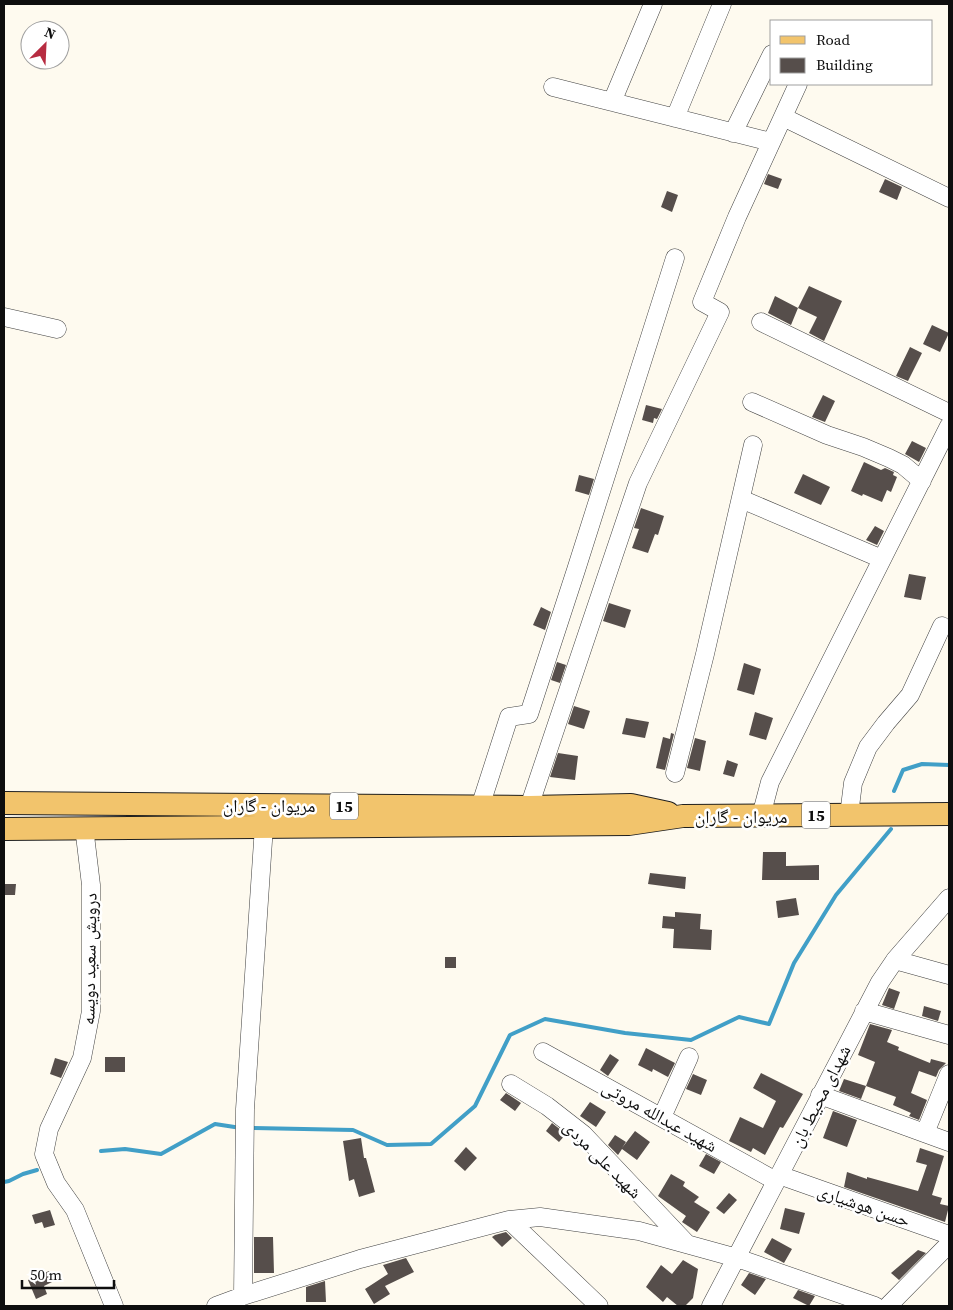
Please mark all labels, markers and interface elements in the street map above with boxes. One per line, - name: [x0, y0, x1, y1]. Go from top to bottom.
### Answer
- north arrow: [20, 20, 70, 70]
- legend: [770, 20, 933, 85]
- text: N: [42, 22, 59, 44]
- text: Road: [816, 29, 850, 50]
- text: Building: [816, 54, 873, 75]
- road number: 15: [330, 792, 358, 819]
- street label: مریوان - گاران: [223, 793, 315, 818]
- road number: 15: [802, 802, 830, 828]
- street label: مریوان - گاران: [695, 804, 787, 829]
- street label: درویش سعید دویسه: [75, 893, 103, 1025]
- street label: شهدای محیط بان: [784, 1041, 856, 1151]
- street label: شهید عبدالله مروتی: [598, 1074, 722, 1158]
- street label: شهید علی مردی: [558, 1114, 648, 1204]
- street label: حسن هوشیاری: [814, 1177, 914, 1233]
- scale bar: [22, 1258, 115, 1290]
- text: 50 m: [30, 1264, 62, 1285]

